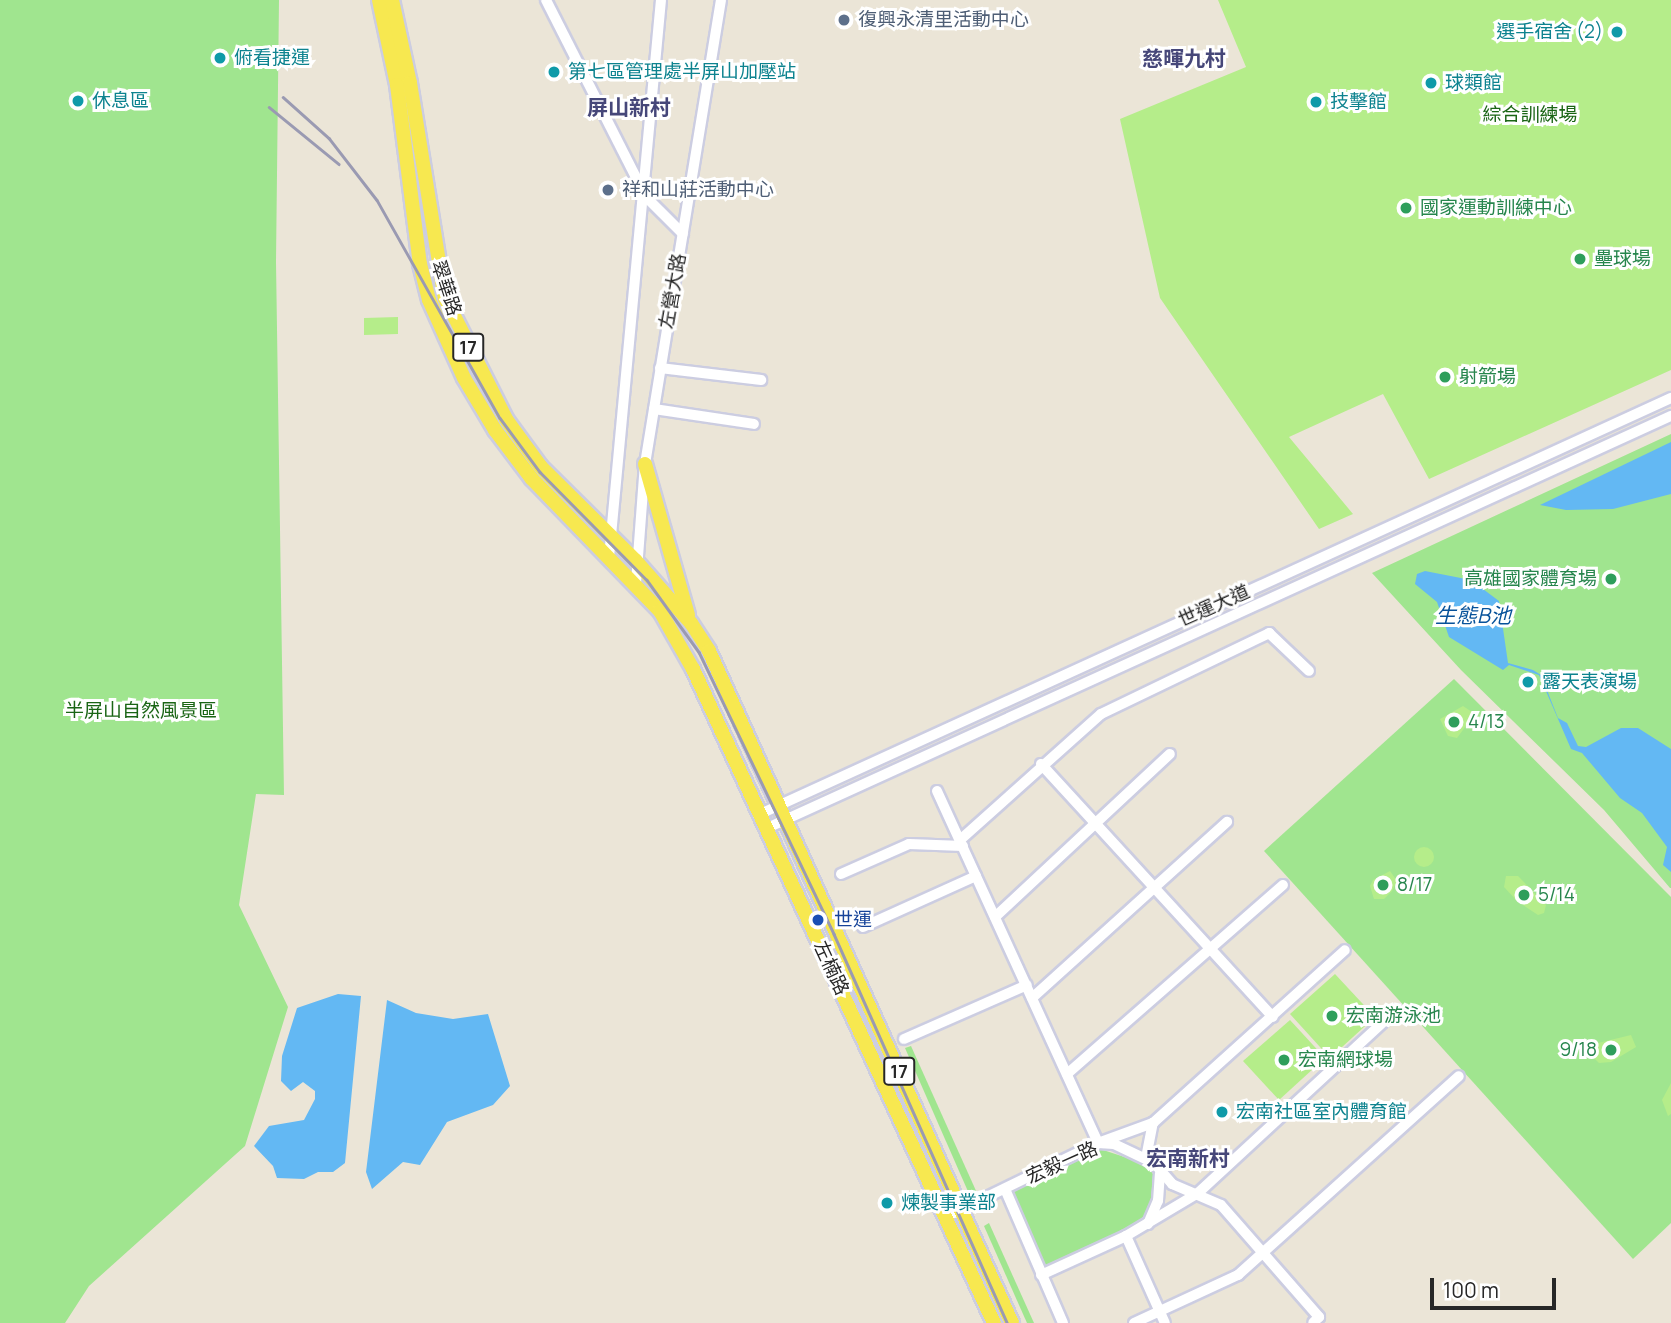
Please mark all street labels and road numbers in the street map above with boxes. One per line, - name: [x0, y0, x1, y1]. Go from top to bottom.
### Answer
- street label: 左營大路: [655, 252, 691, 330]
- street label: 翠華路: [426, 257, 466, 319]
- road number: 17: [452, 332, 484, 362]
- street label: 世運大道: [1175, 580, 1253, 632]
- street label: 左楠路: [809, 937, 853, 999]
- road number: 17: [883, 1056, 915, 1086]
- street label: 宏毅一路: [1023, 1137, 1101, 1189]

